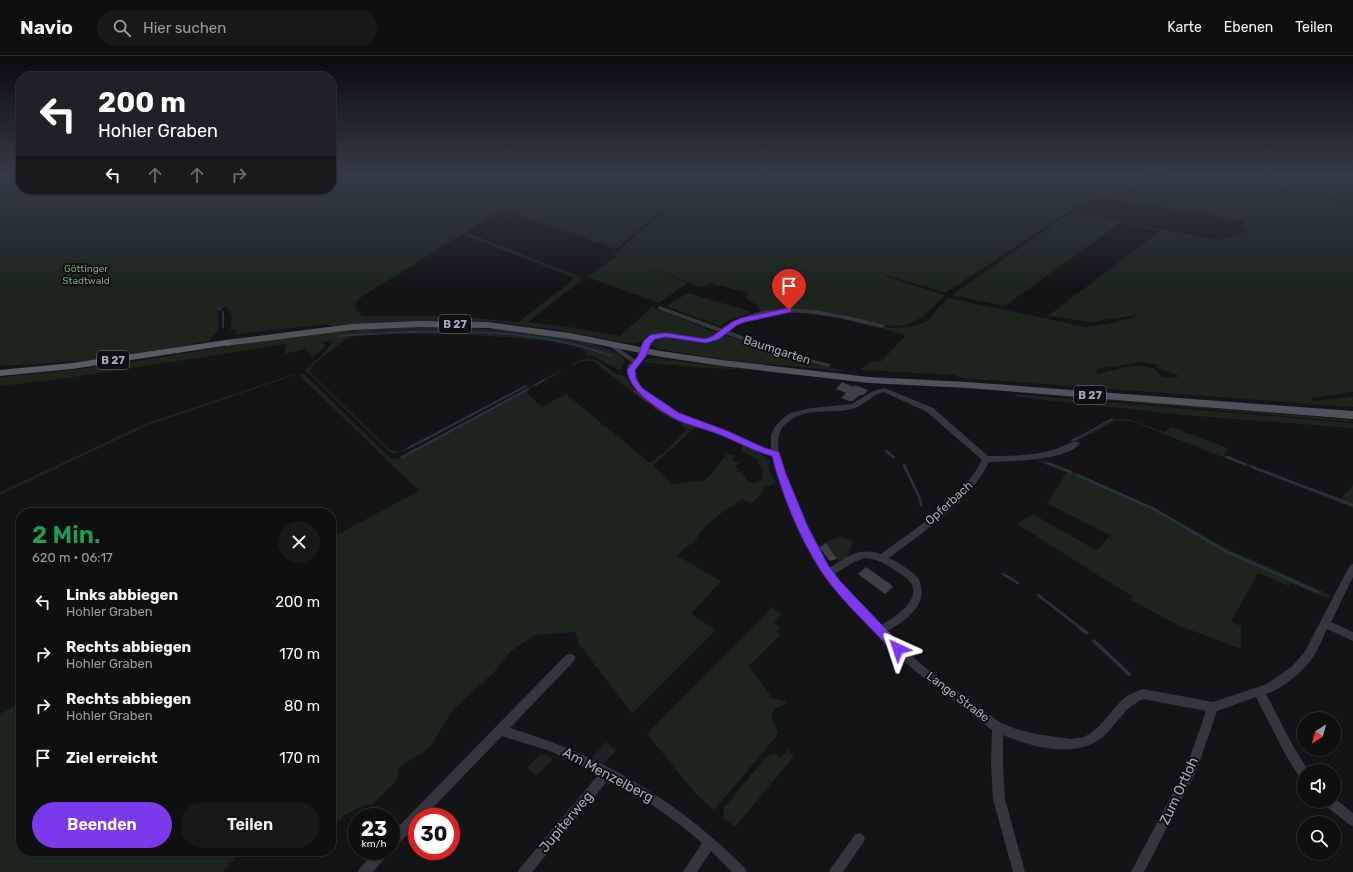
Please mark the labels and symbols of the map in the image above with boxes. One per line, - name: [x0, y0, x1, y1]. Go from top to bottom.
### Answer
- park label: Göttinger Stadtwald: [62, 263, 110, 287]
- pin: [772, 269, 806, 310]
- road number: B 27: [439, 315, 471, 333]
- street label: Baumgarten: [742, 333, 812, 367]
- road number: B 27: [97, 351, 129, 369]
- road number: B 27: [1074, 386, 1106, 404]
- street label: Opferbach: [923, 478, 975, 528]
- position arrow: [877, 628, 919, 670]
- street label: Lange Straße: [924, 669, 992, 725]
- north arrow: [1297, 712, 1341, 756]
- street label: Am Menzelberg: [560, 744, 656, 806]
- street label: Zum Ortloh: [1156, 754, 1202, 828]
- street label: Jupiterweg: [535, 788, 597, 856]
- speed limit sign: 30: [408, 808, 460, 860]

